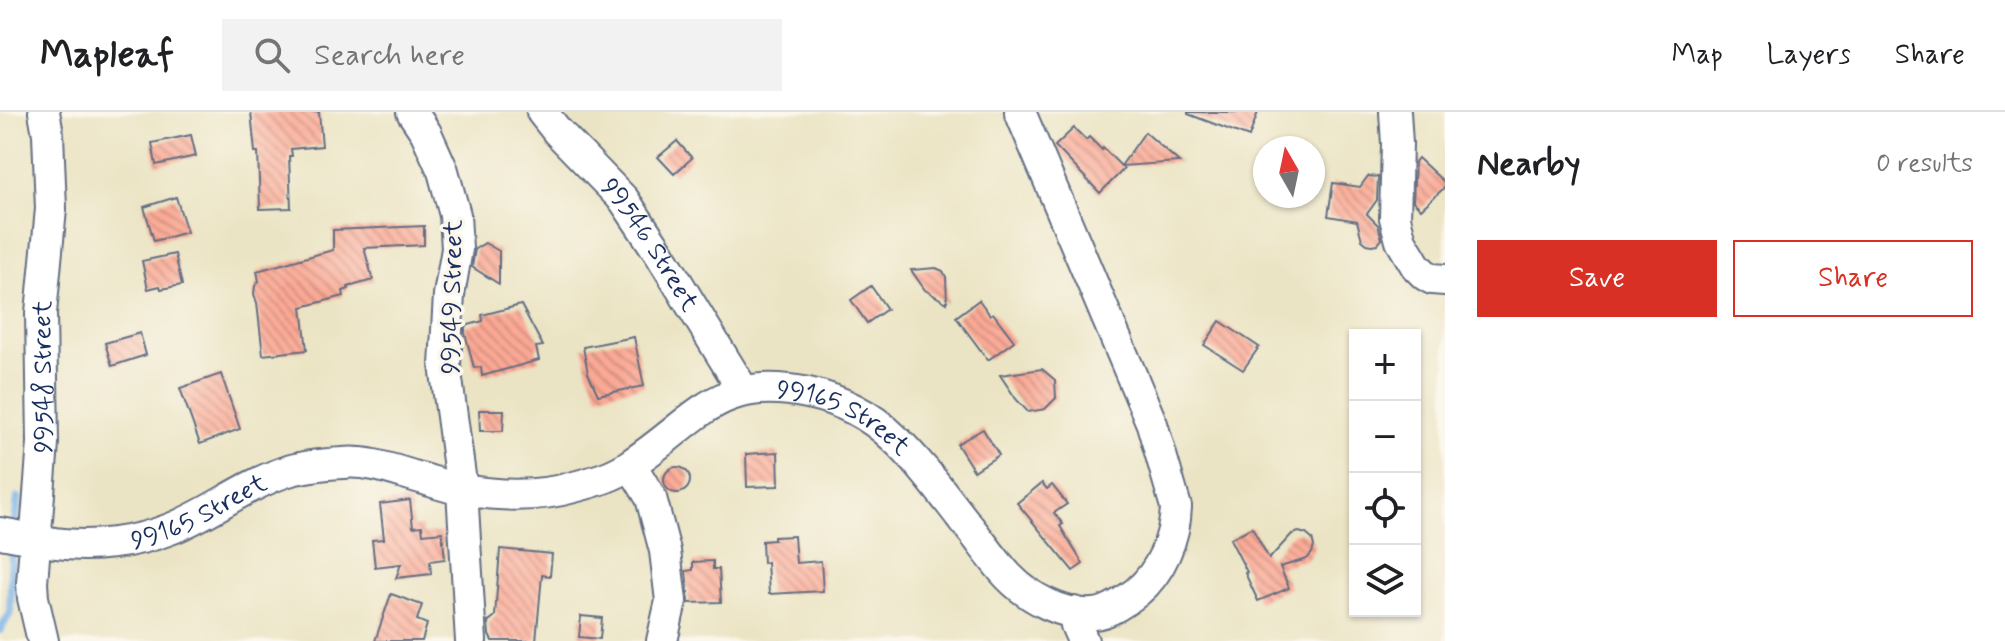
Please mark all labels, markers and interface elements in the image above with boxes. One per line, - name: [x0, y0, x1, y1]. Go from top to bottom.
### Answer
- search box: [222, 19, 782, 91]
- text: Mapleaf: [40, 31, 174, 80]
- icon: search: [250, 33, 294, 77]
- text: Search here: [314, 36, 465, 75]
- text: Map: [1672, 37, 1723, 74]
- text: Layers: [1767, 37, 1851, 74]
- text: Share: [1895, 37, 1965, 74]
- north arrow: [1253, 136, 1325, 208]
- text: Nearby: [1477, 142, 1581, 187]
- text: 0 results: [1876, 147, 1973, 181]
- street label: 99546 Street: [593, 171, 706, 318]
- street label: 99549 Street: [435, 219, 471, 375]
- button: Save: [1477, 240, 1717, 317]
- button: Share: [1733, 240, 1973, 317]
- street label: 99548 Street: [26, 298, 62, 455]
- map controls: [1349, 329, 1421, 617]
- button: +: [1349, 329, 1421, 401]
- street label: 99165 Street: [775, 374, 917, 464]
- button: −: [1349, 401, 1421, 473]
- street label: 99165 Street: [128, 466, 273, 559]
- button: locate: [1349, 473, 1421, 545]
- button: layers: [1349, 545, 1421, 617]

